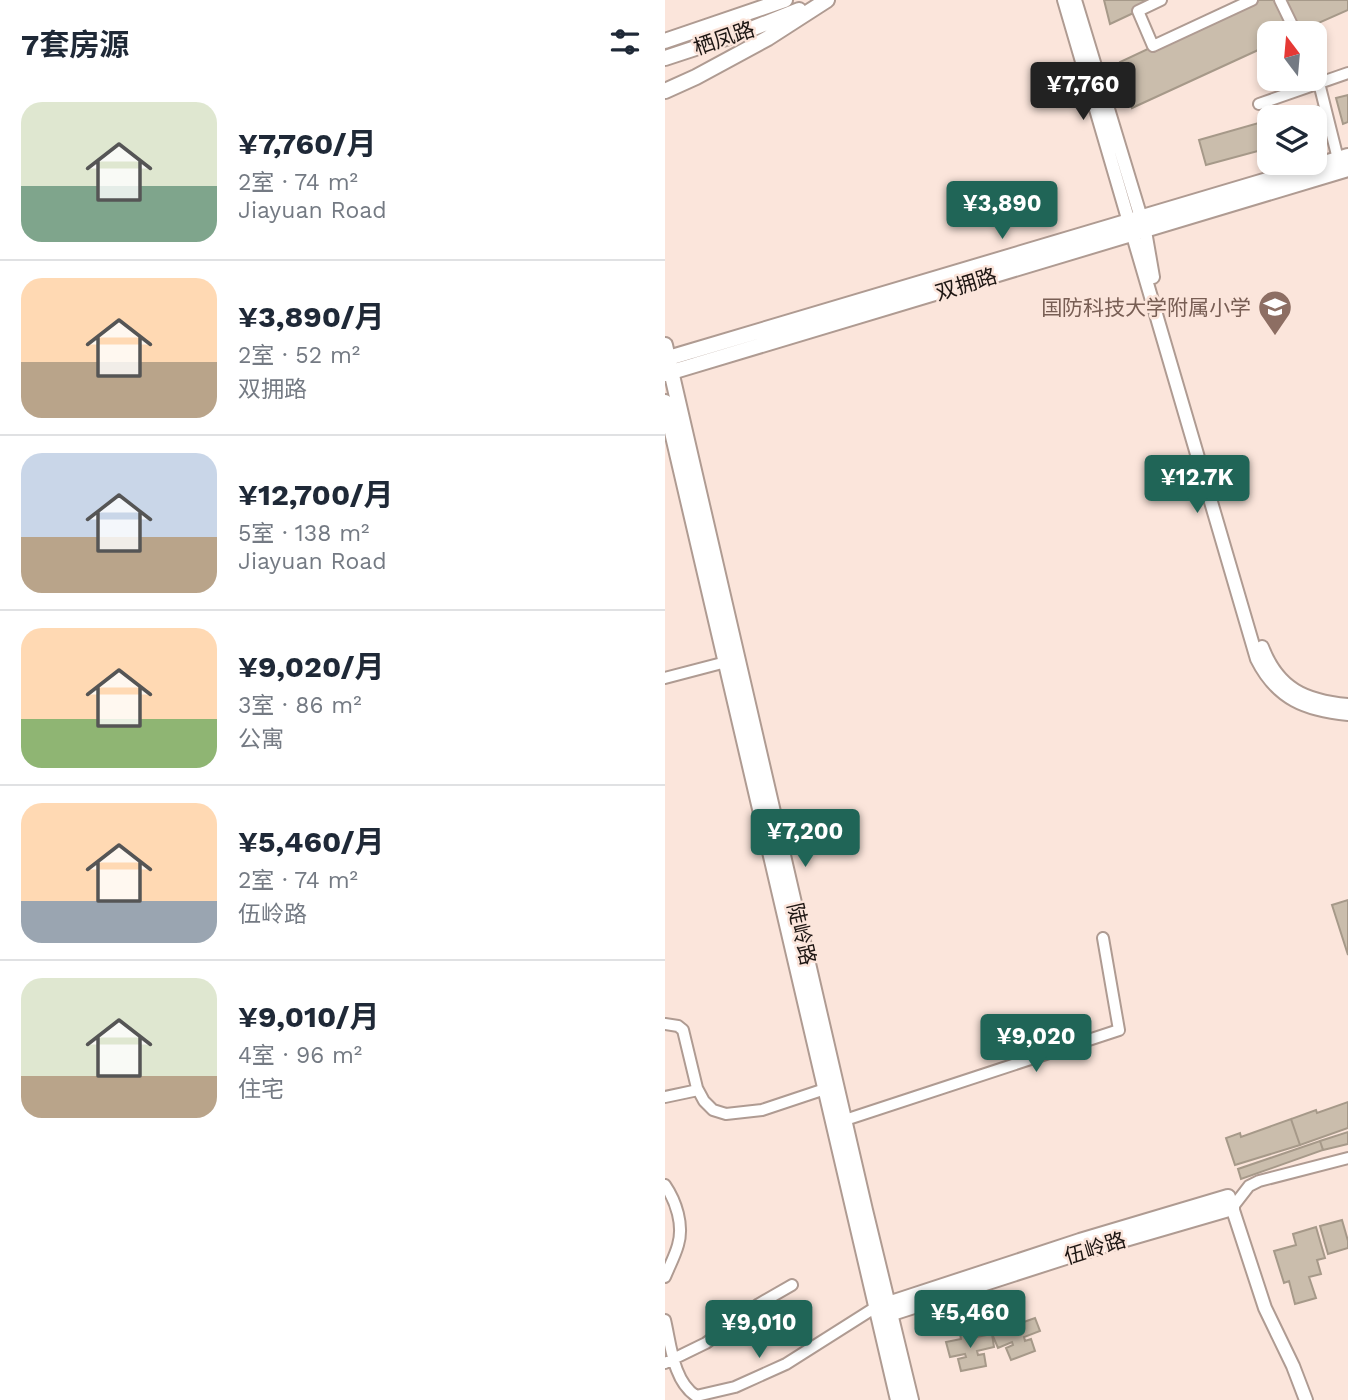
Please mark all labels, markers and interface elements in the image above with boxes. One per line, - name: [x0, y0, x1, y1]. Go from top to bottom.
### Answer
- street label: 栖凤路: [690, 16, 758, 60]
- north arrow: [1257, 21, 1327, 91]
- map controls: [1257, 21, 1327, 175]
- icon: filters: [606, 23, 644, 61]
- text: 7套房源: [21, 27, 129, 62]
- pin: ¥7,760: [1026, 62, 1140, 122]
- text: ¥7,760: [1047, 71, 1120, 98]
- button: layers: [1257, 105, 1327, 175]
- text: ¥7,760/月: [238, 126, 377, 161]
- icon: home: [77, 130, 161, 214]
- text: 2室 · 74 m²: [238, 169, 358, 196]
- pin: ¥3,890: [945, 182, 1059, 241]
- text: ¥3,890: [962, 190, 1042, 217]
- text: Jiayuan Road: [238, 197, 387, 224]
- street label: 双拥路: [932, 263, 1000, 305]
- school or university icon: 国防科技大学附属小学: [1256, 288, 1294, 337]
- place label: 国防科技大学附属小学: [1041, 295, 1251, 320]
- text: ¥3,890/月: [238, 299, 384, 334]
- icon: home: [77, 306, 161, 390]
- text: 2室 · 52 m²: [238, 342, 360, 369]
- text: 双拥路: [238, 376, 307, 403]
- pin: ¥12.7K: [1140, 456, 1254, 515]
- text: ¥12.7K: [1161, 464, 1233, 491]
- text: ¥12,700/月: [238, 477, 394, 512]
- icon: home: [77, 481, 161, 565]
- text: 5室 · 138 m²: [238, 520, 370, 547]
- text: Jiayuan Road: [238, 548, 387, 575]
- text: ¥9,020/月: [238, 649, 385, 684]
- icon: home: [77, 656, 161, 740]
- text: 3室 · 86 m²: [238, 692, 362, 719]
- text: 公寓: [238, 726, 284, 753]
- pin: ¥7,200: [748, 810, 862, 869]
- text: ¥7,200: [767, 818, 843, 845]
- text: ¥5,460/月: [238, 824, 385, 859]
- icon: home: [77, 831, 161, 915]
- text: 2室 · 74 m²: [238, 867, 358, 894]
- street label: 陡岭路: [783, 900, 821, 968]
- text: 伍岭路: [238, 901, 307, 928]
- text: ¥9,010/月: [238, 999, 380, 1034]
- icon: home: [77, 1006, 161, 1090]
- pin: ¥9,020: [979, 1014, 1093, 1074]
- text: ¥9,020: [996, 1023, 1076, 1050]
- text: 4室 · 96 m²: [238, 1042, 362, 1069]
- text: 住宅: [238, 1076, 284, 1103]
- street label: 伍岭路: [1061, 1227, 1129, 1269]
- pin: ¥5,460: [913, 1290, 1027, 1350]
- text: ¥5,460: [930, 1299, 1010, 1326]
- pin: ¥9,010: [702, 1300, 816, 1360]
- text: ¥9,010: [721, 1309, 797, 1336]

